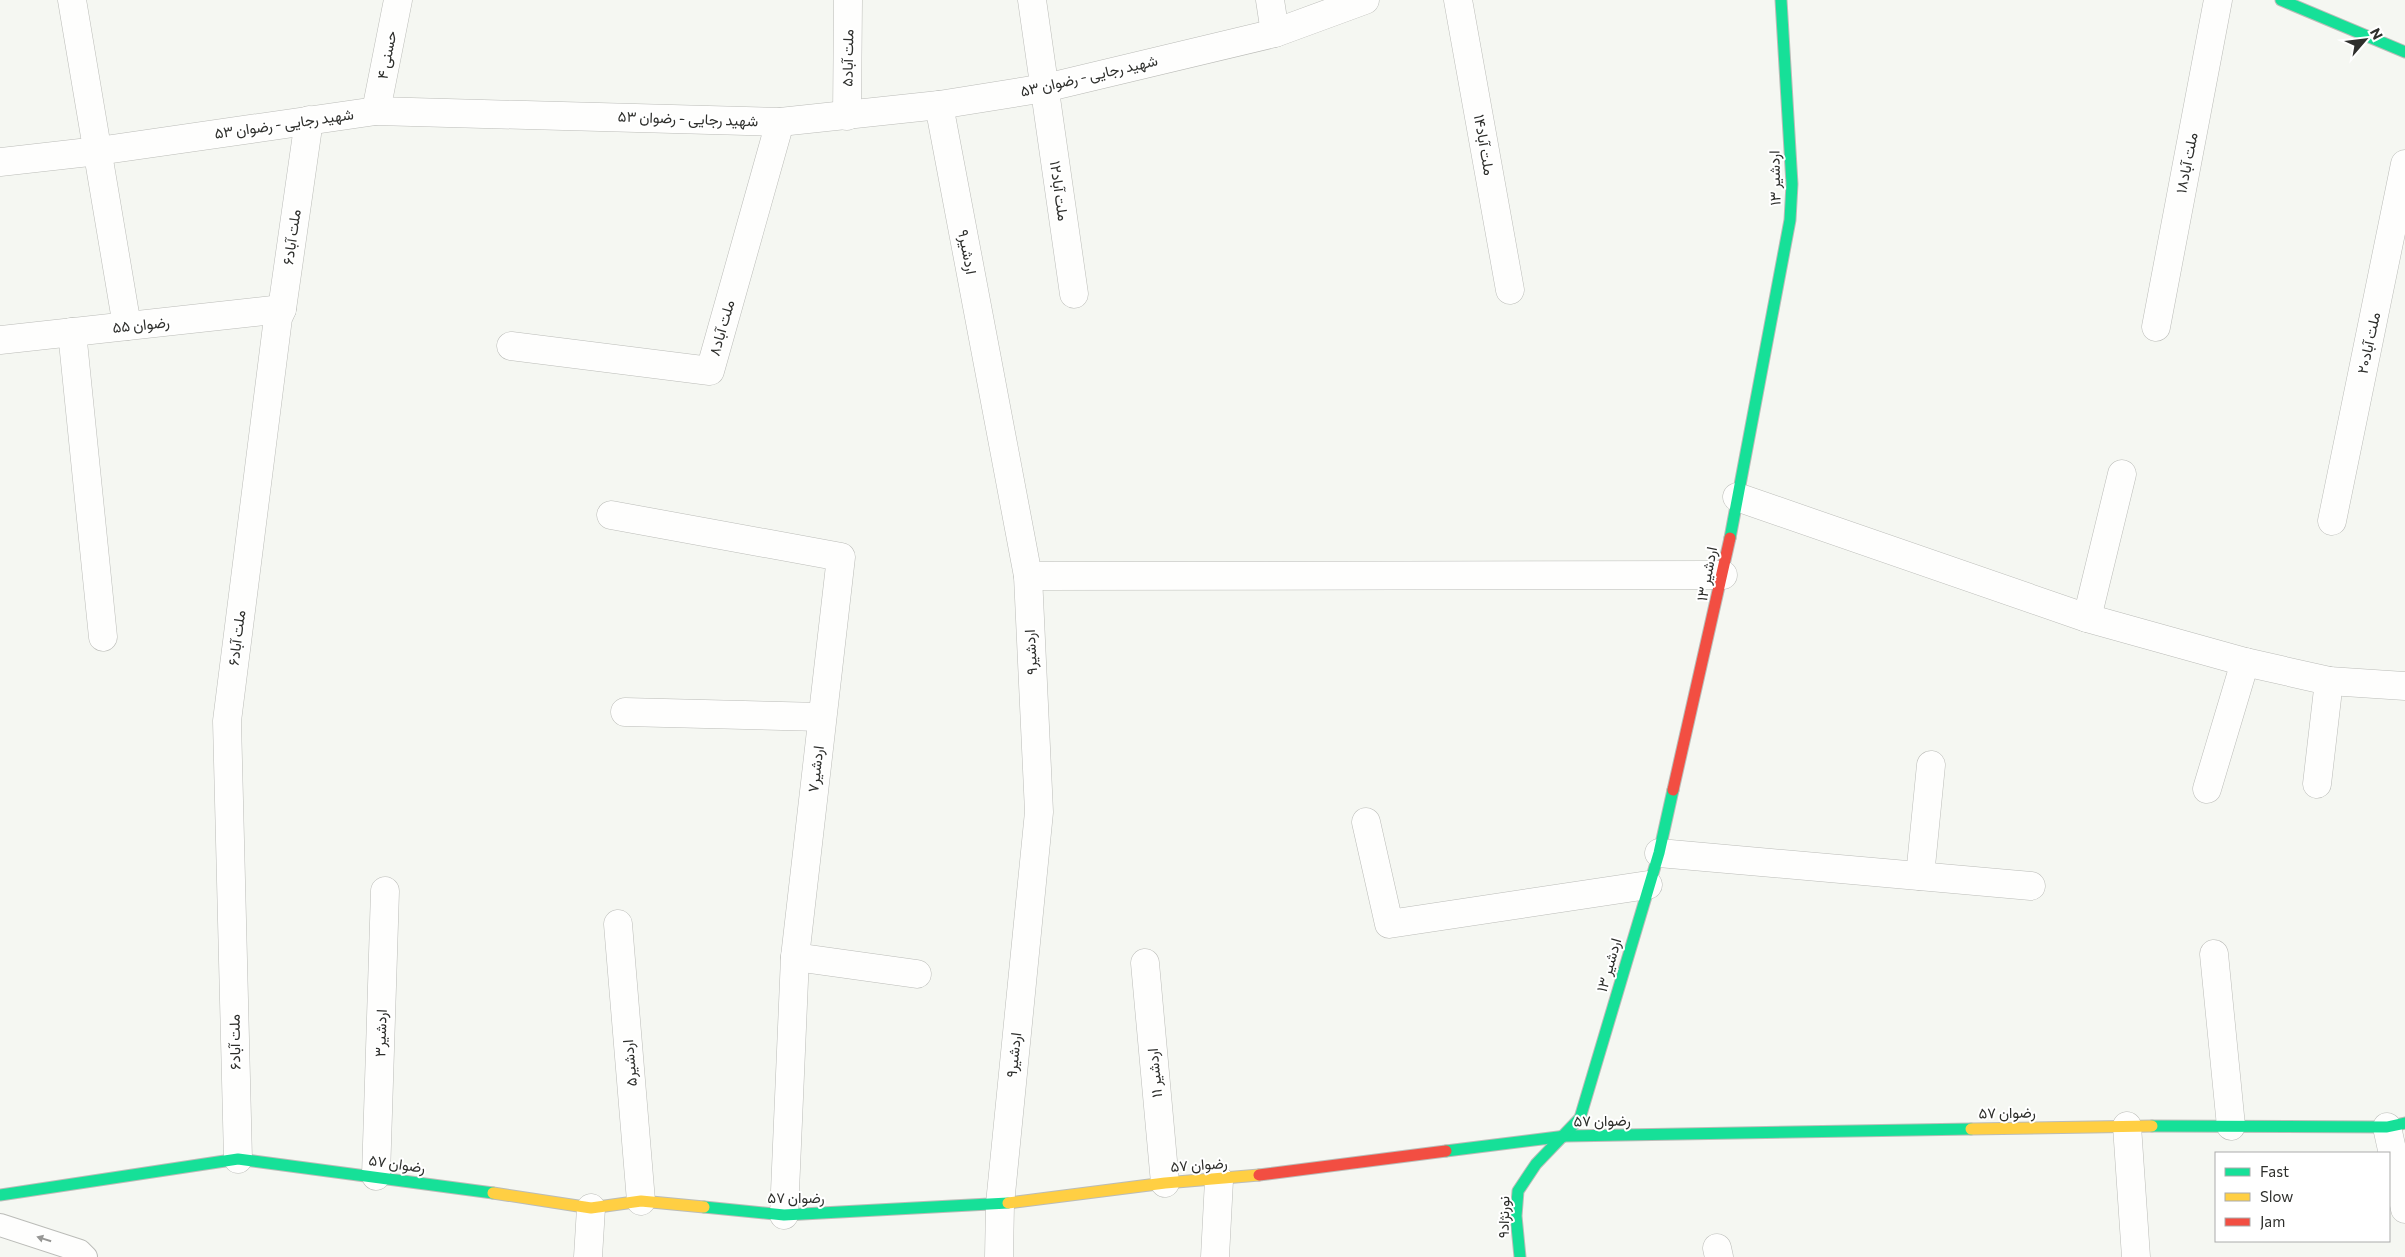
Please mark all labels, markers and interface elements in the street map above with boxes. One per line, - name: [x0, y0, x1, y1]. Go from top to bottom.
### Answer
- north arrow: [2340, 15, 2390, 65]
- text: N: [2367, 25, 2387, 42]
- street label: حسنی ۴: [373, 29, 401, 81]
- street label: ملت آباد۵: [838, 29, 857, 87]
- street label: شهید رجایی - رضوان ۵۳: [1018, 50, 1160, 102]
- street label: شهید رجایی - رضوان ۵۳: [213, 104, 355, 144]
- street label: شهید رجایی - رضوان ۵۳: [617, 107, 759, 131]
- street label: ملت آباد۱۴: [1470, 113, 1499, 177]
- street label: ملت آباد۱۸: [2171, 131, 2202, 195]
- street label: اردشیر ۱۳: [1765, 150, 1784, 206]
- street label: ملت آباد۱۲: [1046, 160, 1073, 222]
- street label: ملت آباد۶: [278, 208, 305, 266]
- street label: اردشیر۹: [954, 228, 981, 276]
- street label: ملت آباد۸: [704, 298, 739, 358]
- street label: ملت آباد۲۰: [2353, 310, 2384, 376]
- street label: رضوان ۵۵: [111, 312, 170, 337]
- street label: اردشیر ۱۳: [1692, 545, 1721, 603]
- street label: ملت آباد۶: [224, 609, 249, 667]
- street label: اردشیر۹: [1020, 629, 1041, 675]
- street label: اردشیر۷: [803, 744, 828, 793]
- street label: اردشیر ۱۳: [1592, 936, 1625, 994]
- street label: اردشیر۳: [370, 1009, 391, 1057]
- street label: ملت آباد۶: [225, 1014, 244, 1070]
- street label: اردشیر۹: [1002, 1031, 1025, 1079]
- street label: اردشیر۵: [618, 1039, 641, 1087]
- street label: اردشیر ۱۱: [1143, 1047, 1166, 1099]
- street label: رضوان ۵۷: [1978, 1103, 2036, 1122]
- street label: رضوان ۵۷: [1573, 1111, 1631, 1130]
- street label: رضوان ۵۷: [367, 1150, 427, 1177]
- legend: [2215, 1152, 2390, 1242]
- street label: رضوان ۵۷: [1170, 1153, 1228, 1176]
- text: Fast: [2260, 1162, 2289, 1180]
- text: Slow: [2260, 1187, 2293, 1205]
- street label: رضوان ۵۷: [767, 1188, 825, 1207]
- street label: نورنژاد۹: [1494, 1196, 1513, 1238]
- text: Jam: [2260, 1212, 2285, 1230]
- one-way arrow: [36, 1235, 51, 1243]

